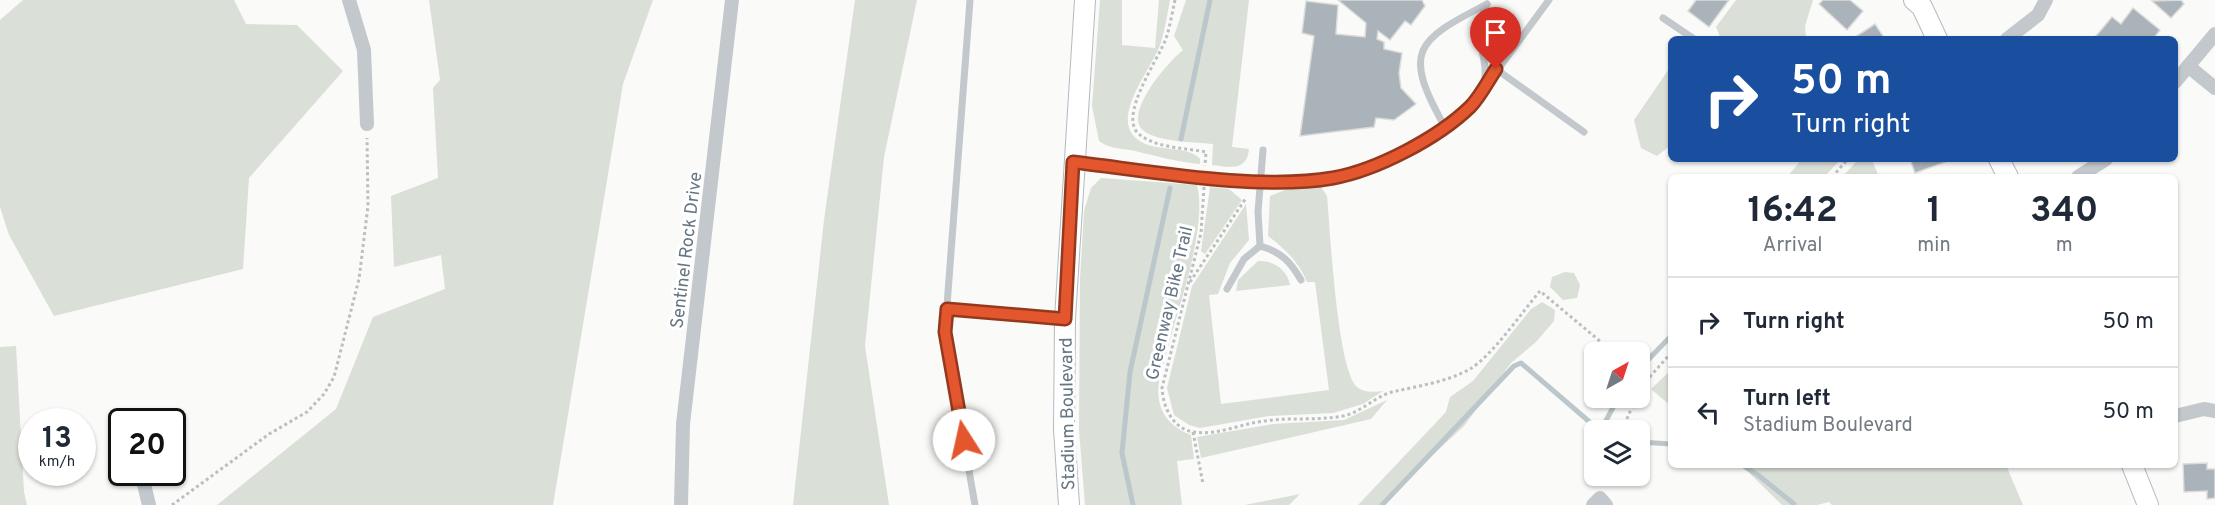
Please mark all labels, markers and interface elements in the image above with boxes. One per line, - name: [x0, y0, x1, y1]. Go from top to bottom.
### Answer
- pin: [1470, 7, 1521, 69]
- icon: arrive: [1479, 16, 1512, 49]
- text: 50 m: [1791, 56, 1892, 109]
- icon: right: [1692, 60, 1770, 138]
- text: Turn right: [1791, 108, 1910, 142]
- street label: Sentinel Rock Drive: [666, 171, 709, 330]
- text: 16:42: [1747, 189, 1838, 235]
- text: 1: [1927, 189, 1941, 235]
- text: 340: [2030, 189, 2099, 235]
- street label: Greenway Bike Trail: [1142, 224, 1199, 383]
- text: Arrival: [1763, 233, 1822, 259]
- text: min: [1917, 233, 1951, 259]
- text: m: [2056, 233, 2073, 259]
- icon: right: [1692, 306, 1725, 339]
- text: Turn right: [1743, 309, 1845, 336]
- text: 50 m: [2102, 309, 2154, 336]
- street label: Stadium Boulevard: [1056, 337, 1081, 491]
- north arrow: [1584, 342, 1650, 408]
- map controls: [1584, 342, 1650, 486]
- text: Turn left: [1743, 386, 1831, 413]
- icon: left: [1692, 396, 1725, 429]
- text: 50 m: [2102, 399, 2154, 426]
- speed limit sign: 20: [108, 408, 186, 486]
- position arrow: [932, 408, 996, 472]
- text: Stadium Boulevard: [1743, 413, 1913, 439]
- button: layers: [1584, 420, 1650, 486]
- text: 13: [42, 421, 72, 458]
- text: km/h: [39, 453, 75, 472]

